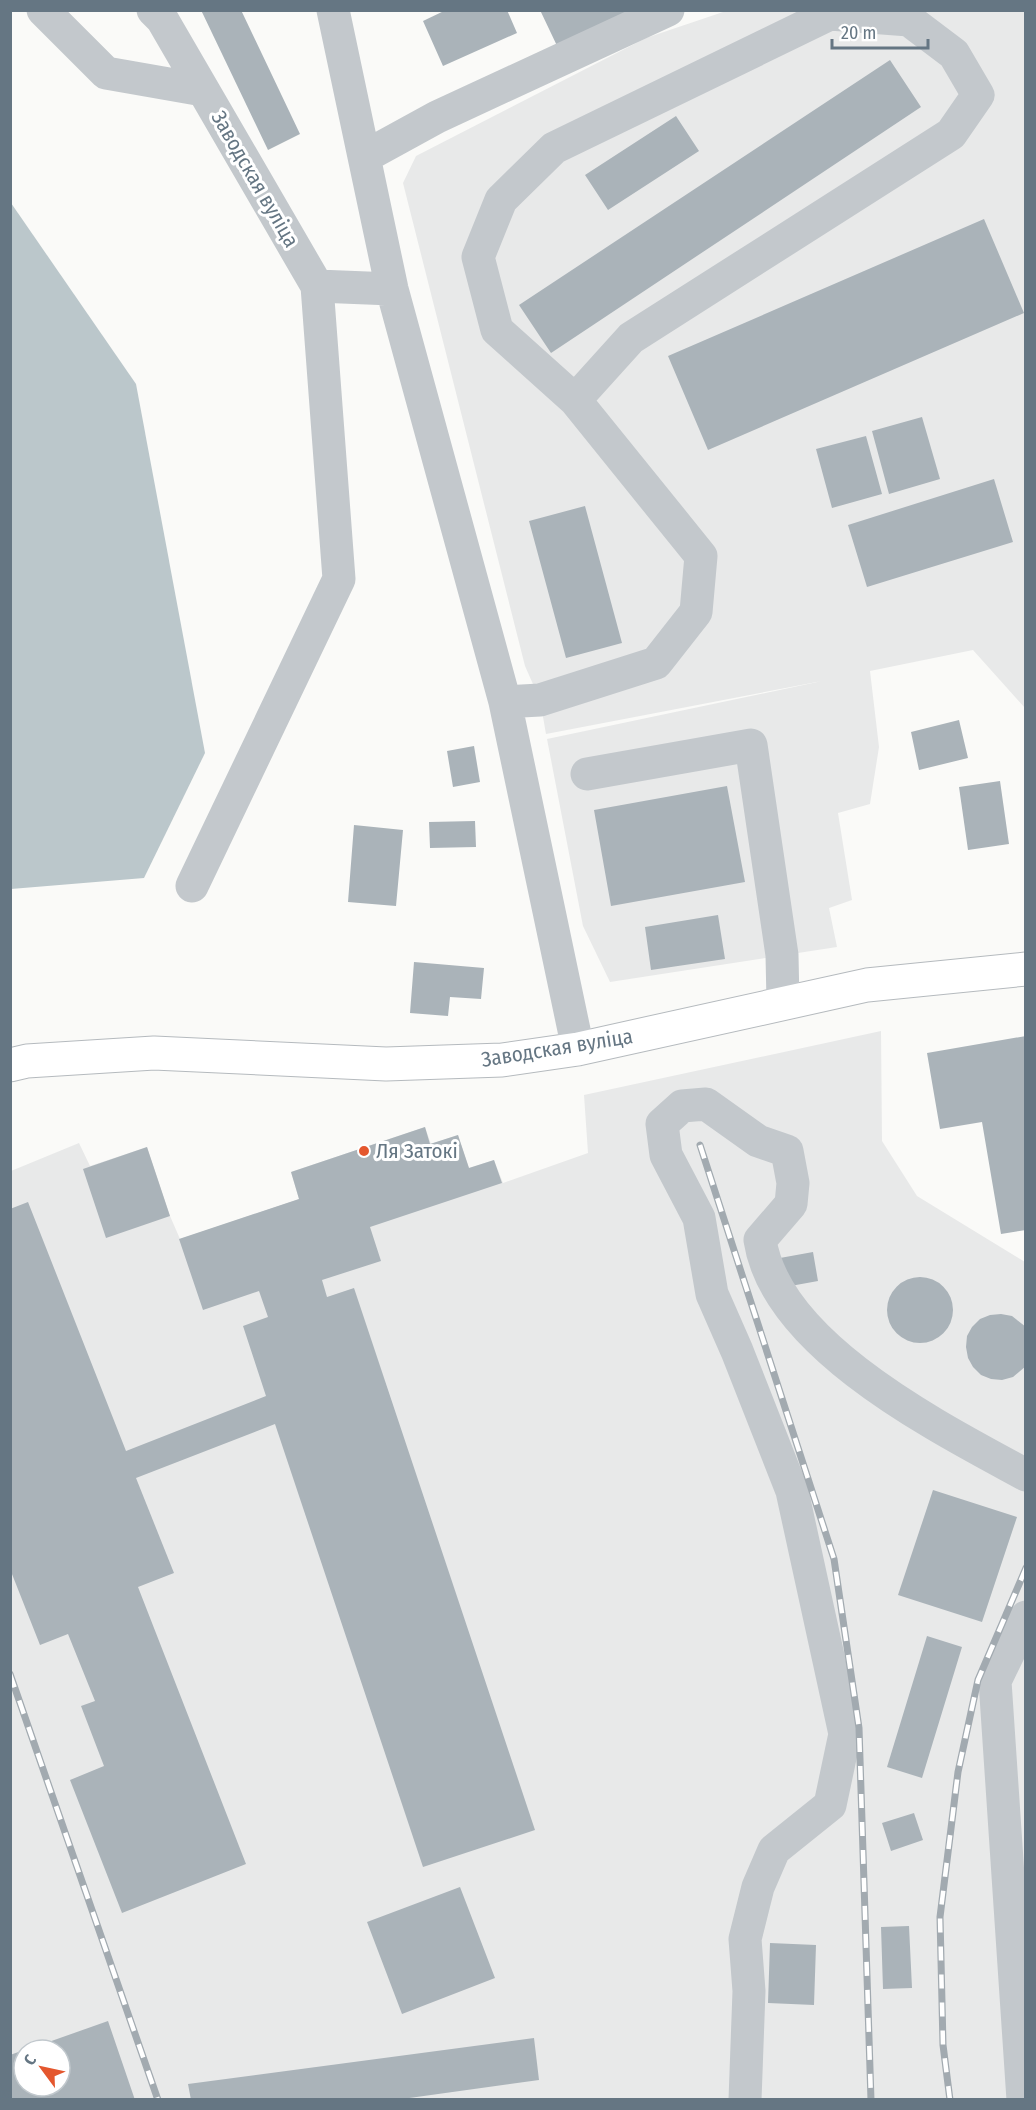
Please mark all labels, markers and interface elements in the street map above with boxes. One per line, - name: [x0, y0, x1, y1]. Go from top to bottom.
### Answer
- scale bar: [832, 12, 928, 50]
- text: 20 m: [841, 22, 876, 44]
- street label: Заводская вуліца: [205, 106, 305, 252]
- street label: Заводская вуліца: [479, 1023, 635, 1073]
- place label: Ля Затокі: [376, 1138, 458, 1164]
- marker: Ля Затокі: [357, 1144, 371, 1158]
- north arrow: [12, 2038, 72, 2098]
- text: С: [20, 2051, 40, 2069]

